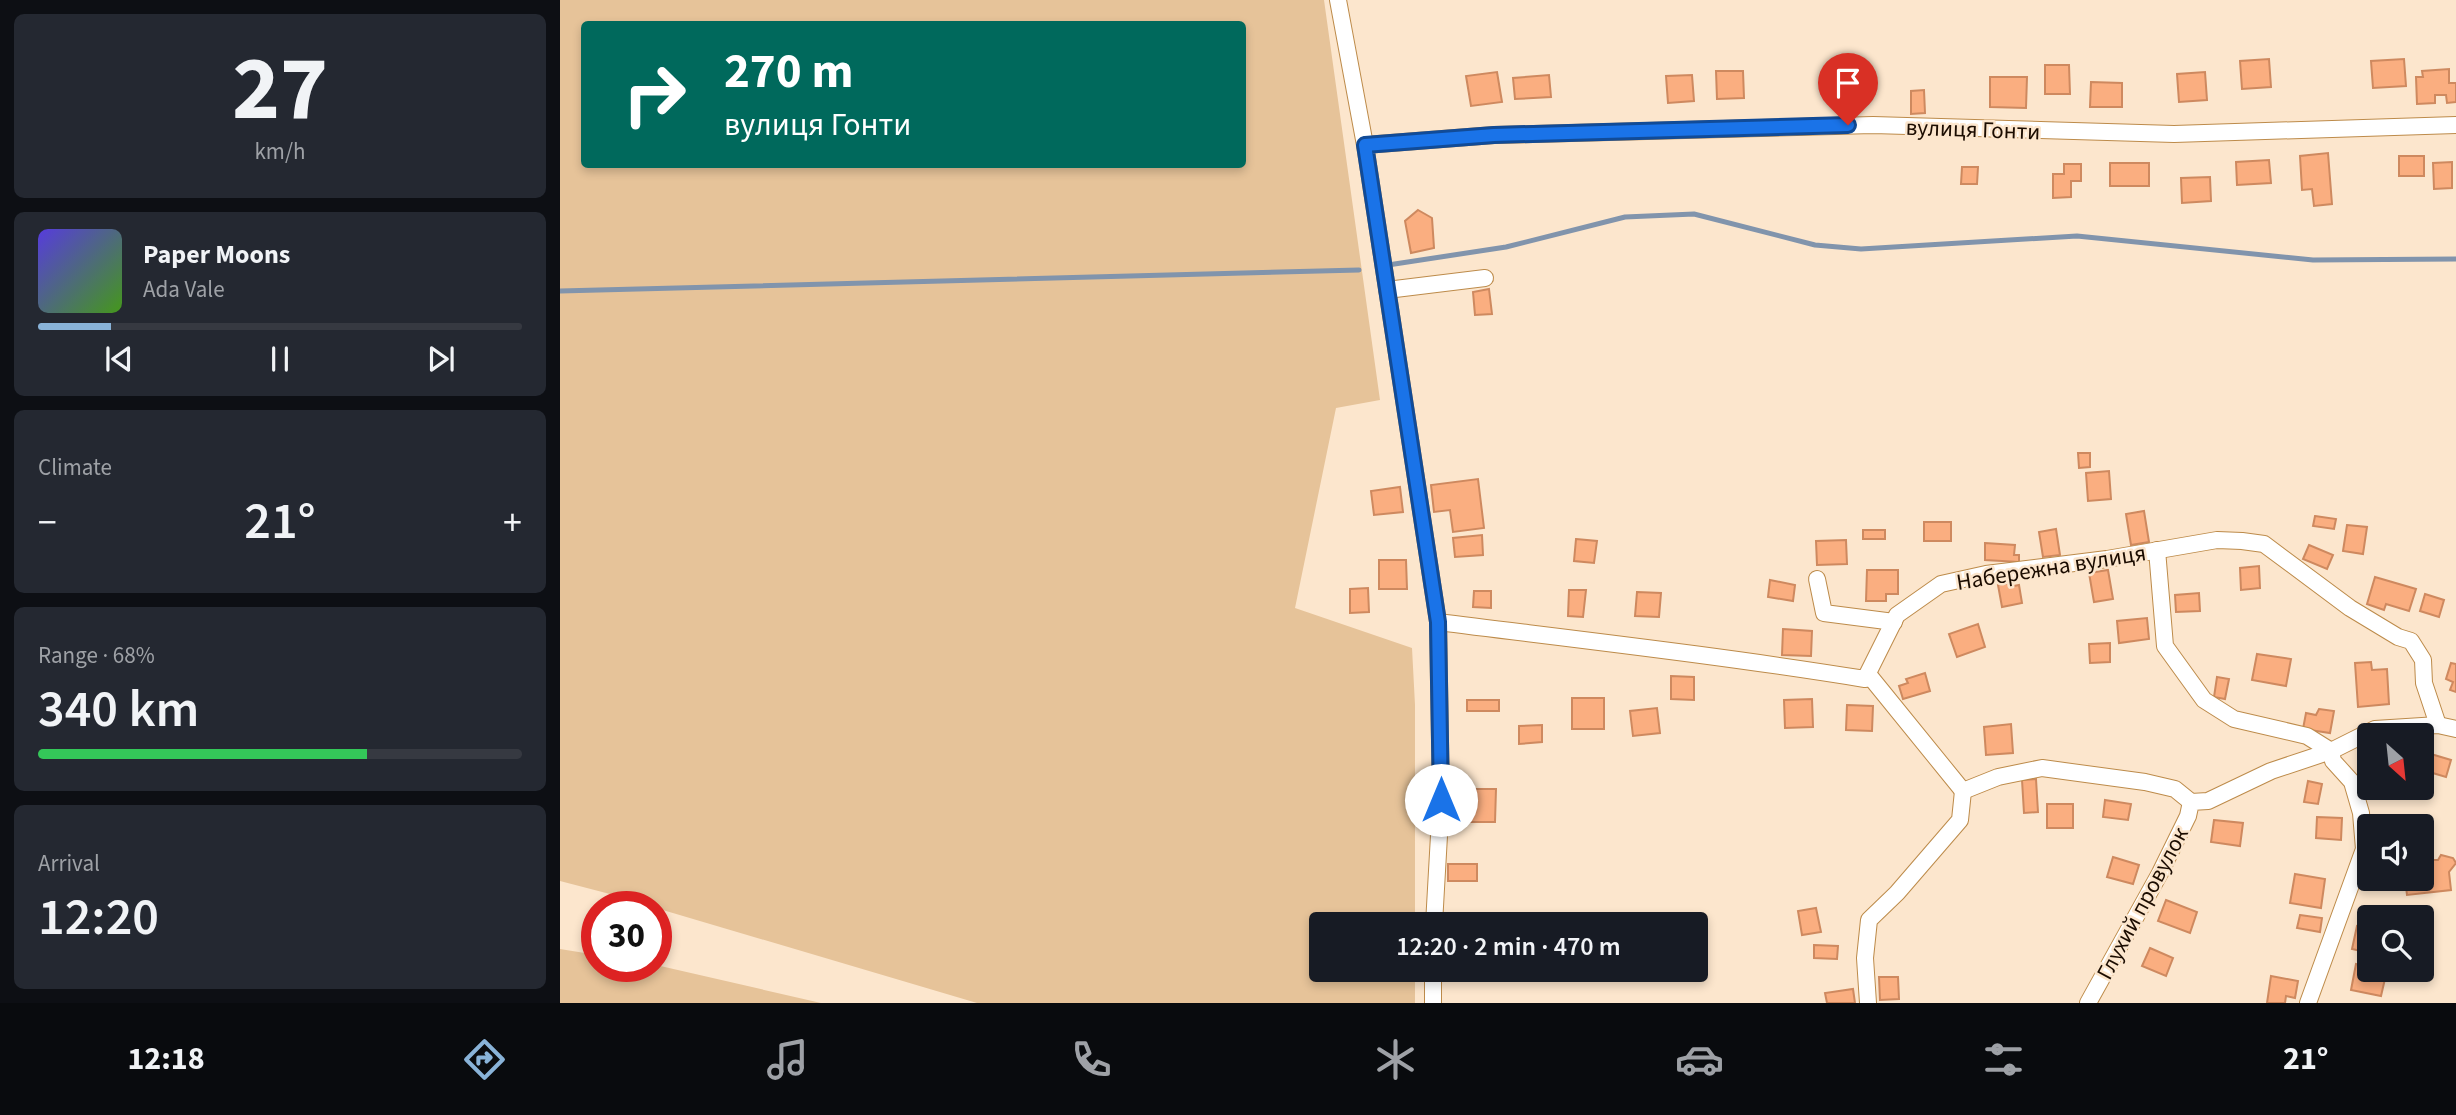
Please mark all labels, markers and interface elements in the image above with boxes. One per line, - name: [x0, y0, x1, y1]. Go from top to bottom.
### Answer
- text: 27: [232, 25, 328, 154]
- text: 270 m: [724, 37, 853, 107]
- icon: right: [609, 49, 700, 140]
- pin: [1818, 53, 1878, 125]
- icon: arrive: [1829, 64, 1867, 102]
- text: вулиця Гонти: [724, 102, 911, 148]
- street label: вулиця Гонти: [1905, 111, 2041, 148]
- text: km/h: [254, 135, 306, 168]
- text: Paper Moons: [143, 236, 290, 273]
- text: Ada Vale: [143, 273, 225, 306]
- icon: previous: [100, 340, 138, 378]
- icon: pause: [261, 340, 299, 378]
- icon: next: [422, 340, 460, 378]
- text: Climate: [38, 451, 112, 484]
- text: 21°: [244, 485, 316, 559]
- text: −: [38, 496, 57, 550]
- text: +: [503, 496, 522, 550]
- street label: Набережна вулиця: [1954, 536, 2148, 599]
- text: Range · 68%: [38, 639, 155, 672]
- text: 340 km: [38, 673, 199, 747]
- north arrow: [2357, 723, 2434, 800]
- map controls: [2357, 723, 2434, 982]
- position arrow: [1404, 763, 1478, 837]
- button: sound: [2357, 814, 2434, 891]
- street label: Глухий провулок: [2088, 821, 2197, 985]
- text: Arrival: [38, 847, 100, 880]
- text: 12:20: [38, 881, 159, 955]
- speed limit sign: 30: [581, 891, 672, 982]
- button: search: [2357, 905, 2434, 982]
- text: 12:20 · 2 min · 470 m: [1396, 928, 1621, 965]
- icon: directions: [460, 1035, 509, 1084]
- icon: music: [763, 1035, 812, 1084]
- icon: phone: [1067, 1035, 1116, 1084]
- icon: climate: [1371, 1035, 1420, 1084]
- icon: car: [1675, 1035, 1724, 1084]
- icon: filters: [1979, 1035, 2028, 1084]
- text: 12:18: [127, 1036, 205, 1082]
- text: 21°: [2283, 1036, 2328, 1082]

